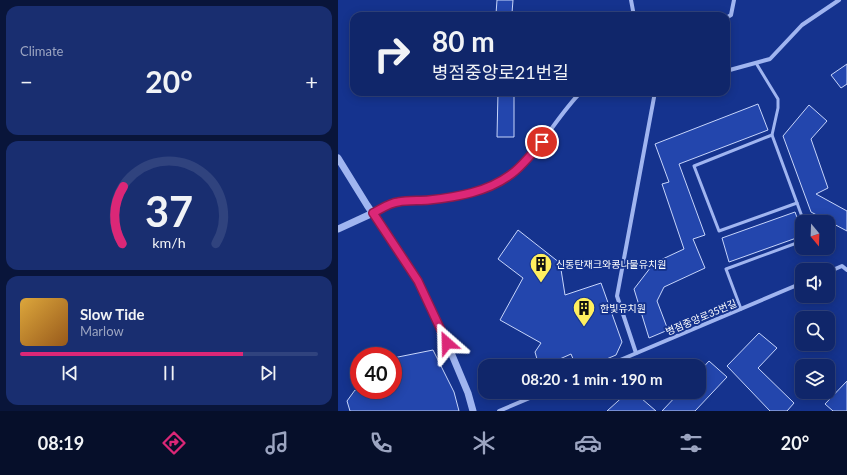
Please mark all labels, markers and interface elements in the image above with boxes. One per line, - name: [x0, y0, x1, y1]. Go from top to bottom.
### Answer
- text: 80 m: [432, 24, 495, 58]
- icon: right: [366, 28, 418, 80]
- text: Climate: [20, 43, 63, 59]
- text: 병점중앙로21번길: [432, 61, 569, 83]
- text: 20°: [145, 63, 193, 99]
- text: −: [20, 68, 33, 95]
- text: +: [305, 68, 318, 95]
- pin: [525, 125, 559, 159]
- icon: arrive: [531, 131, 553, 153]
- text: 37: [145, 185, 193, 235]
- north arrow: [795, 215, 835, 255]
- map controls: [795, 215, 835, 399]
- text: km/h: [152, 233, 186, 250]
- building icon: 신동탄재크와콩나물유치원: [528, 251, 554, 284]
- place label: 신동탄재크와콩나물유치원: [556, 258, 666, 270]
- button: sound: [795, 263, 835, 303]
- building icon: 한빛유치원: [571, 295, 597, 328]
- street label: 병점중앙로35번길: [664, 297, 738, 337]
- place label: 한빛유치원: [600, 302, 646, 314]
- text: Slow Tide: [80, 305, 145, 323]
- button: search: [795, 311, 835, 351]
- position arrow: [426, 322, 468, 364]
- text: Marlow: [80, 323, 124, 339]
- speed limit sign: 40: [350, 347, 402, 399]
- button: layers: [795, 359, 835, 399]
- icon: previous: [59, 362, 81, 384]
- icon: pause: [158, 362, 180, 384]
- icon: next: [257, 362, 279, 384]
- text: 08:20 · 1 min · 190 m: [522, 370, 662, 388]
- icon: directions: [160, 429, 188, 457]
- icon: music: [263, 429, 291, 457]
- icon: phone: [367, 429, 395, 457]
- icon: climate: [470, 429, 498, 457]
- icon: car: [574, 429, 602, 457]
- icon: filters: [677, 429, 705, 457]
- text: 08:19: [38, 432, 84, 454]
- text: 20°: [781, 432, 809, 454]

